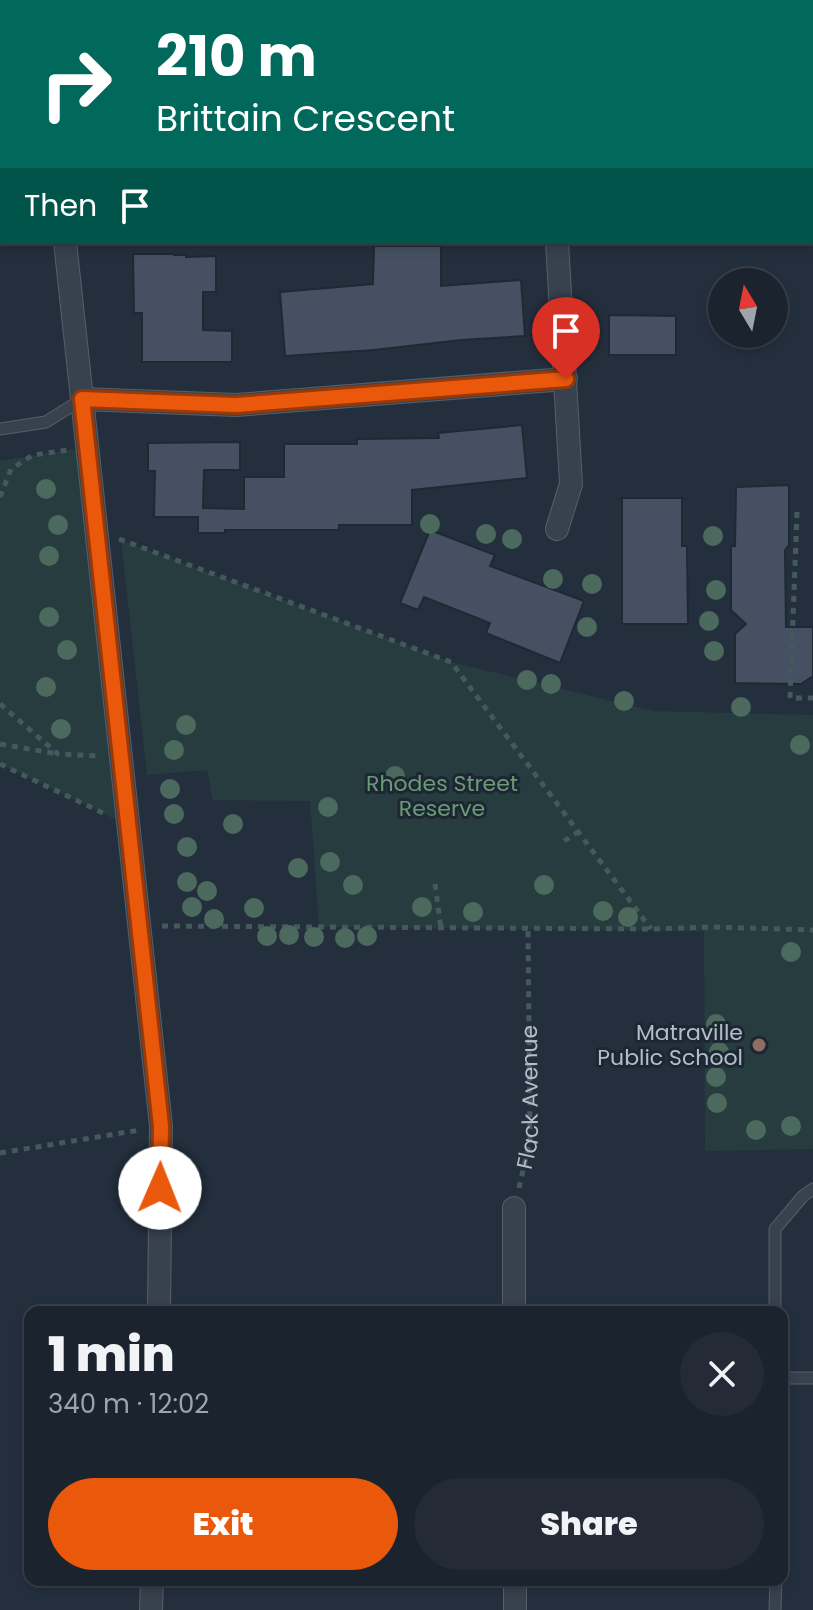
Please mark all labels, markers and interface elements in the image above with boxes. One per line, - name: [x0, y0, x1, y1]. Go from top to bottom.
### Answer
- text: 210 m: [156, 17, 317, 96]
- icon: right: [24, 32, 128, 136]
- text: Brittain Crescent: [156, 93, 455, 144]
- text: Then: [24, 184, 97, 227]
- icon: arrive: [113, 184, 157, 228]
- north arrow: [708, 268, 788, 348]
- map controls: [708, 268, 788, 348]
- pin: [532, 297, 600, 379]
- icon: arrive: [544, 309, 588, 353]
- park label: Rhodes Street Reserve: [366, 768, 518, 824]
- place label: Matraville Public School: [597, 1017, 743, 1073]
- street label: Flack Avenue: [509, 1025, 546, 1172]
- marker: Matraville Public School: [750, 1036, 768, 1054]
- position arrow: [118, 1146, 202, 1230]
- text: 1 min: [48, 1321, 175, 1388]
- button: close: [680, 1332, 764, 1416]
- text: 340 m · 12:02: [48, 1386, 209, 1422]
- button: Exit: [48, 1478, 398, 1570]
- button: Share: [414, 1478, 764, 1570]

